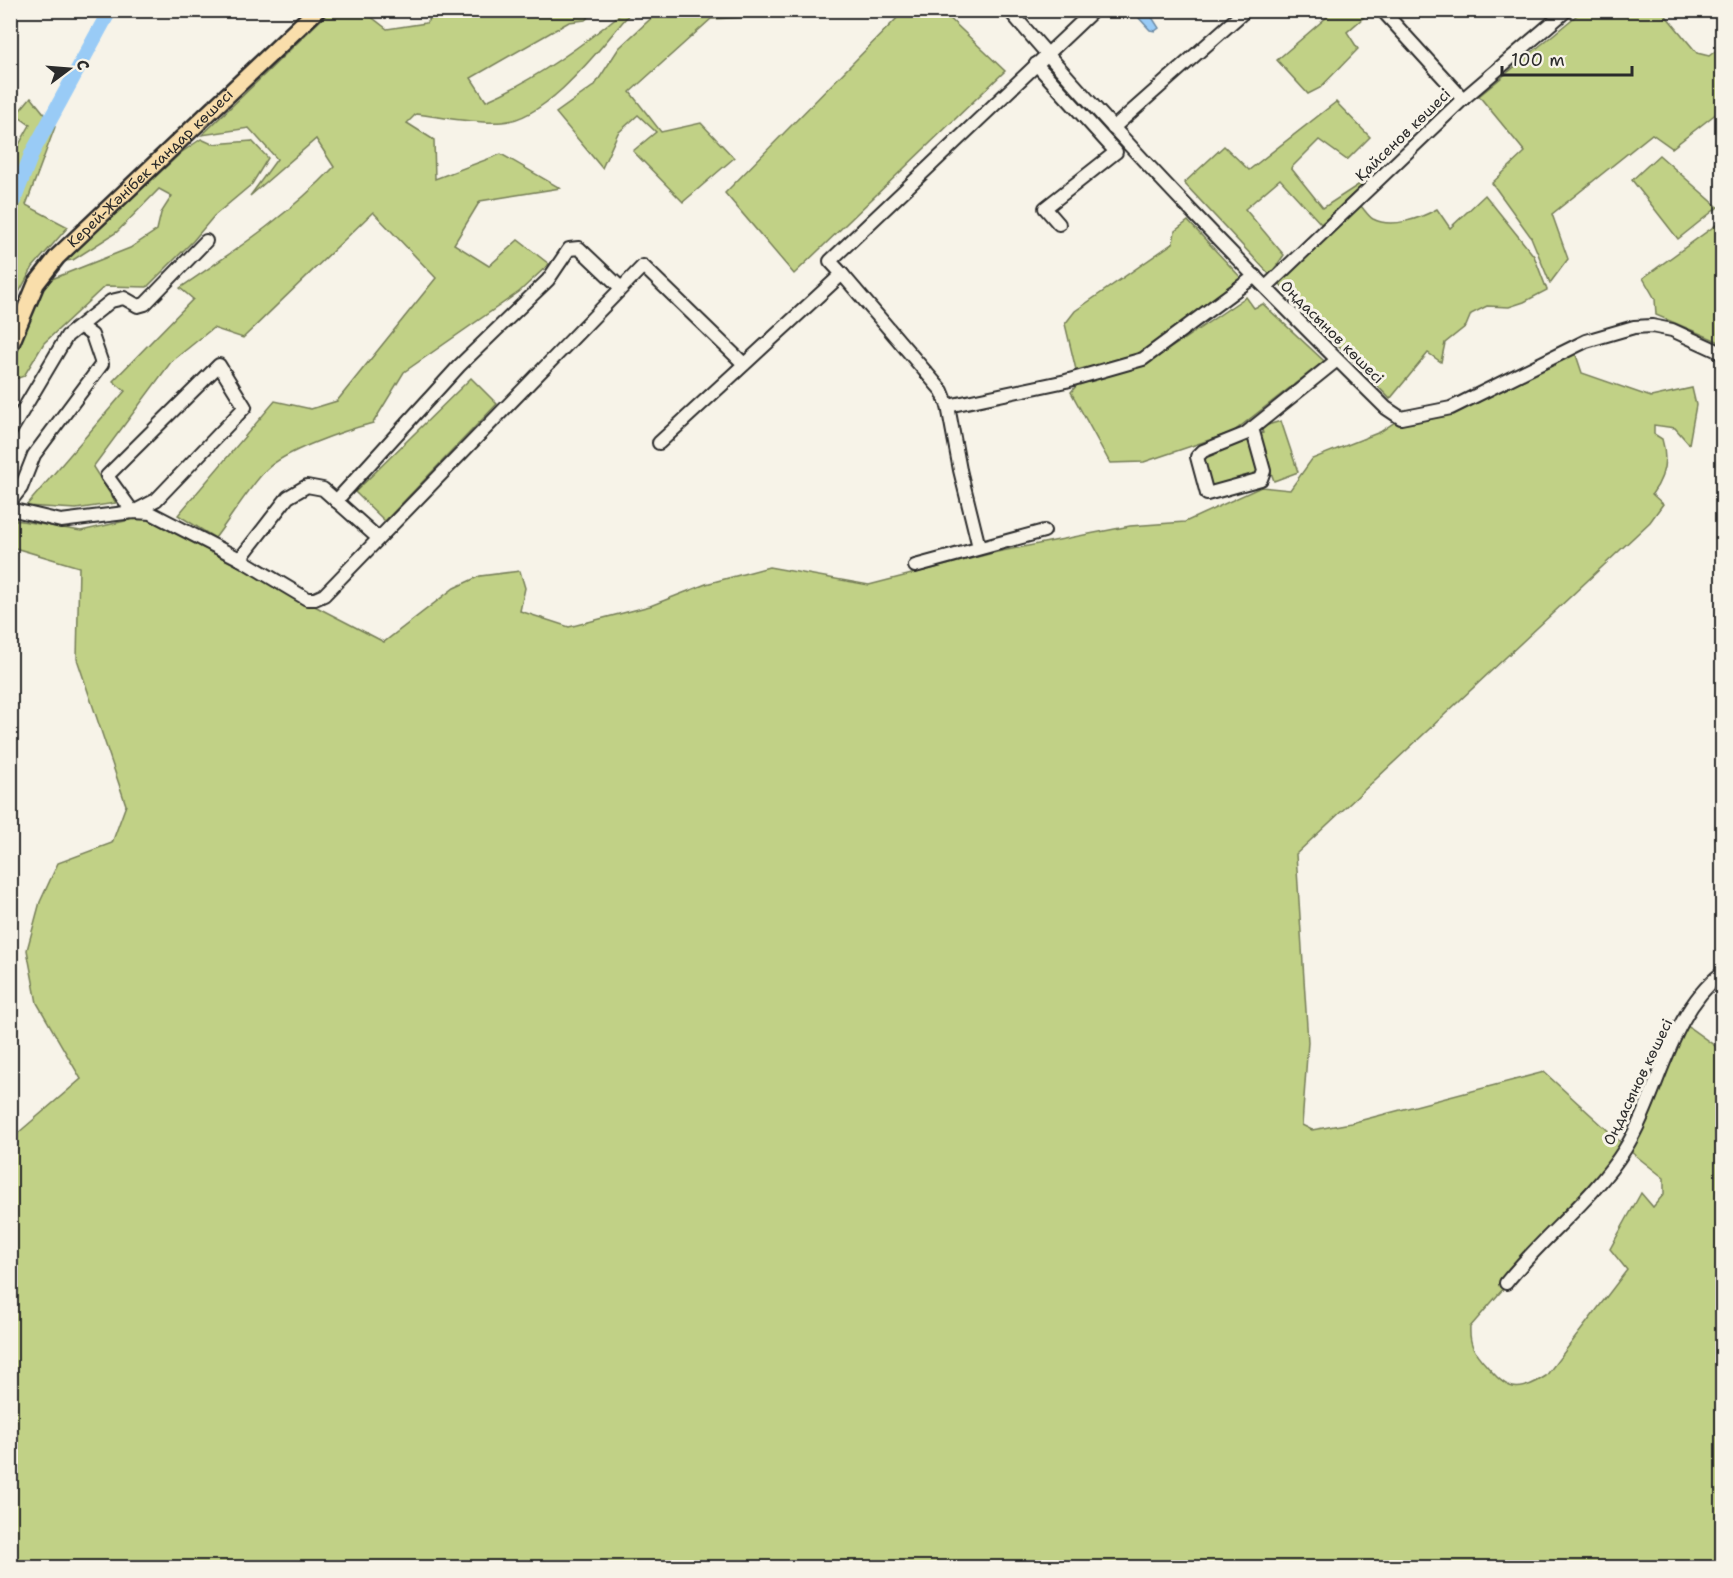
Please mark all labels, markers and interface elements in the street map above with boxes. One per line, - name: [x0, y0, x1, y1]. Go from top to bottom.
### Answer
- north arrow: [39, 39, 99, 99]
- scale bar: [1502, 39, 1632, 77]
- text: 100 m: [1511, 48, 1565, 72]
- text: С: [71, 57, 94, 73]
- street label: Қайсенов көшесі: [1351, 84, 1455, 186]
- street label: Керей-Жәнібек хандар көшесі: [63, 85, 238, 252]
- street label: Оңдасынов көшесі: [1276, 276, 1388, 388]
- street label: Оңдасынов көшесі: [1599, 1015, 1677, 1149]

